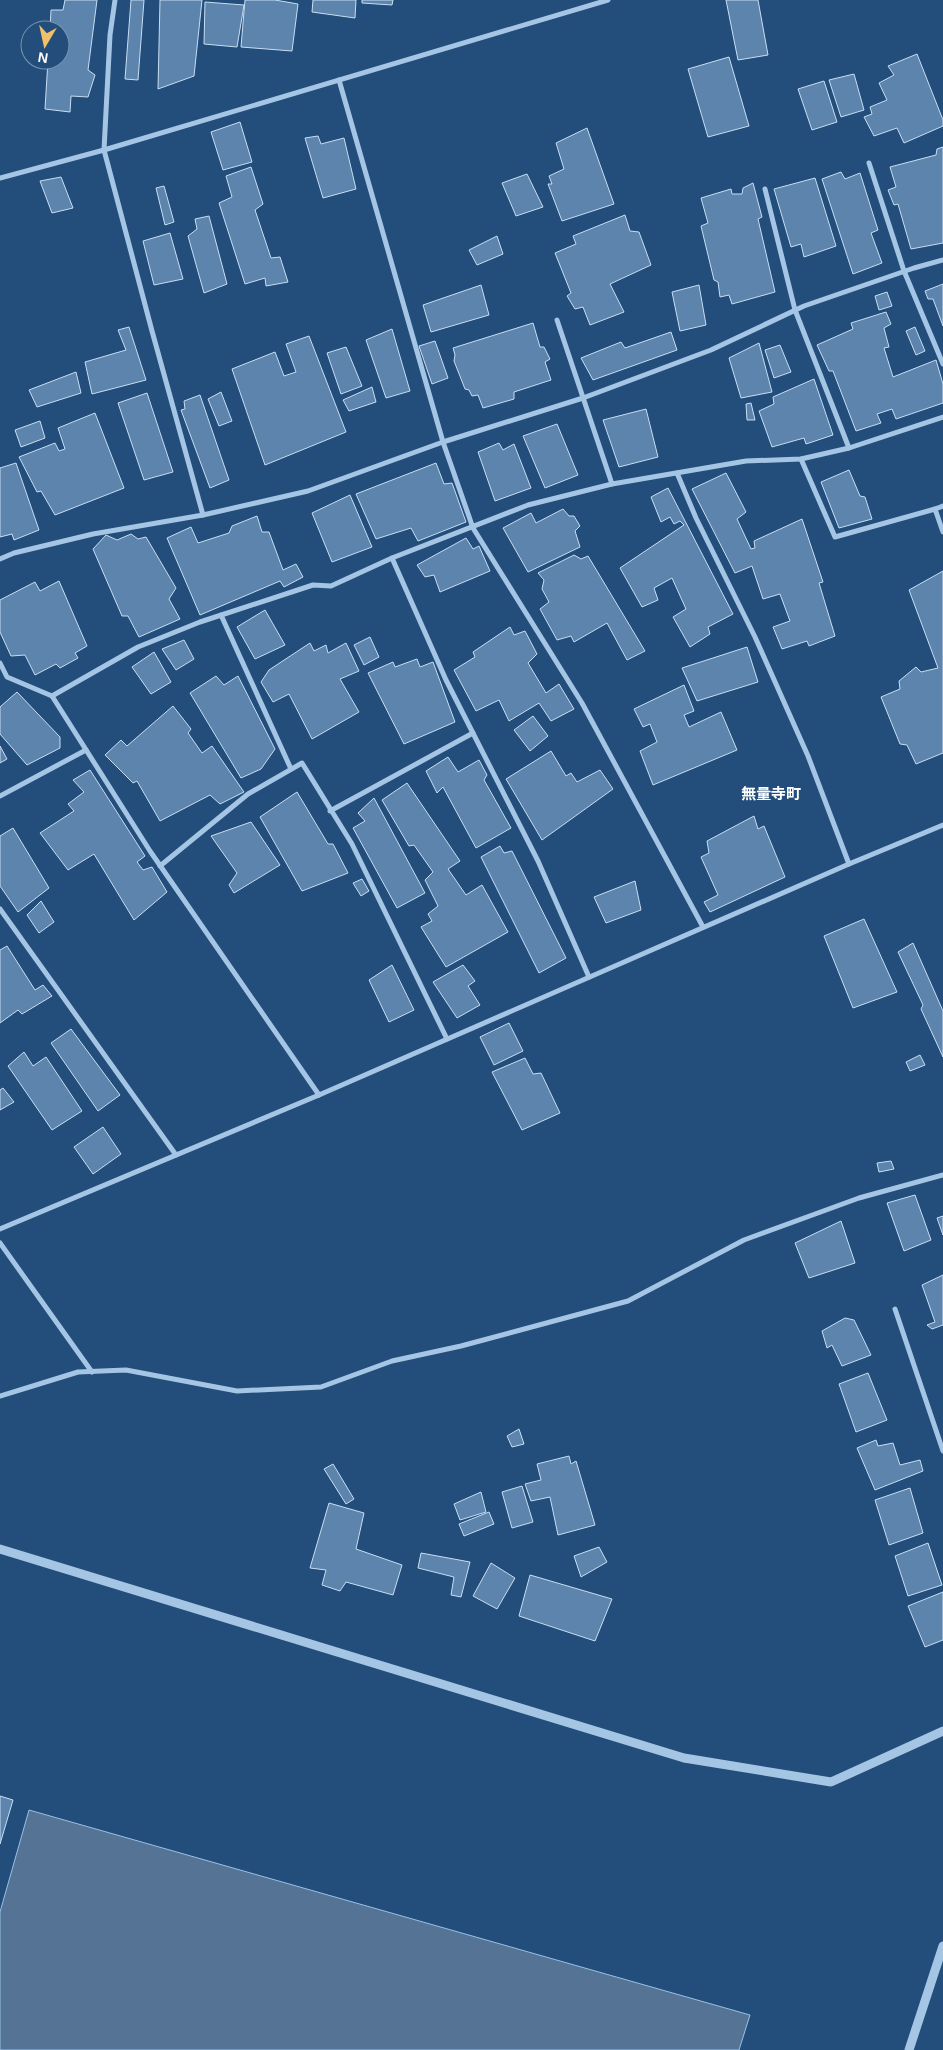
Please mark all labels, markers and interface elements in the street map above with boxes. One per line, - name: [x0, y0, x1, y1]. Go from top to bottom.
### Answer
- north arrow: [20, 20, 70, 70]
- text: N: [37, 49, 49, 67]
- district label: 無量寺町: [741, 785, 801, 802]

